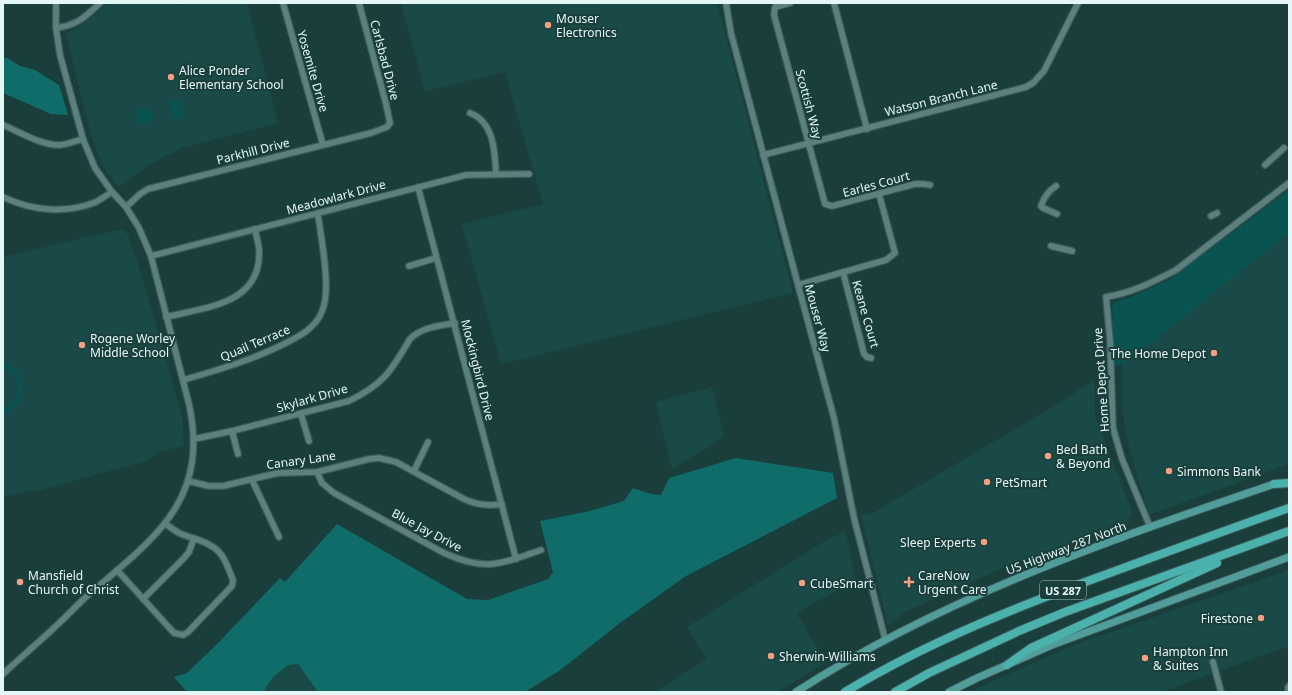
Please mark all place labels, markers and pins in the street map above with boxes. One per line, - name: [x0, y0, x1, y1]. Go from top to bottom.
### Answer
- place label: Mouser Electronics: [556, 10, 617, 41]
- marker: Mouser Electronics: [543, 20, 553, 30]
- place label: Alice Ponder Elementary School: [179, 62, 284, 93]
- marker: Alice Ponder Elementary School: [166, 72, 176, 82]
- place label: Rogene Worley Middle School: [90, 330, 176, 361]
- marker: Rogene Worley Middle School: [77, 340, 87, 350]
- place label: The Home Depot: [1110, 345, 1207, 362]
- marker: The Home Depot: [1209, 348, 1219, 358]
- place label: Bed Bath & Beyond: [1056, 441, 1110, 472]
- marker: Bed Bath & Beyond: [1043, 451, 1053, 461]
- place label: Simmons Bank: [1177, 463, 1262, 480]
- marker: Simmons Bank: [1164, 466, 1174, 476]
- place label: PetSmart: [995, 474, 1048, 491]
- marker: PetSmart: [982, 477, 992, 487]
- place label: Sleep Experts: [900, 534, 976, 551]
- marker: Sleep Experts: [979, 537, 989, 547]
- place label: Mansfield Church of Christ: [28, 567, 120, 598]
- place label: CareNow Urgent Care: [918, 567, 987, 598]
- place label: CubeSmart: [810, 575, 874, 592]
- marker: CareNow Urgent Care: [903, 576, 915, 588]
- marker: Mansfield Church of Christ: [15, 577, 25, 587]
- marker: CubeSmart: [797, 578, 807, 588]
- place label: Firestone: [1201, 610, 1253, 627]
- marker: Firestone: [1256, 613, 1266, 623]
- place label: Hampton Inn & Suites: [1153, 643, 1228, 674]
- place label: Sherwin-Williams: [779, 648, 876, 665]
- marker: Sherwin-Williams: [766, 651, 776, 661]
- marker: Hampton Inn & Suites: [1140, 653, 1150, 663]

